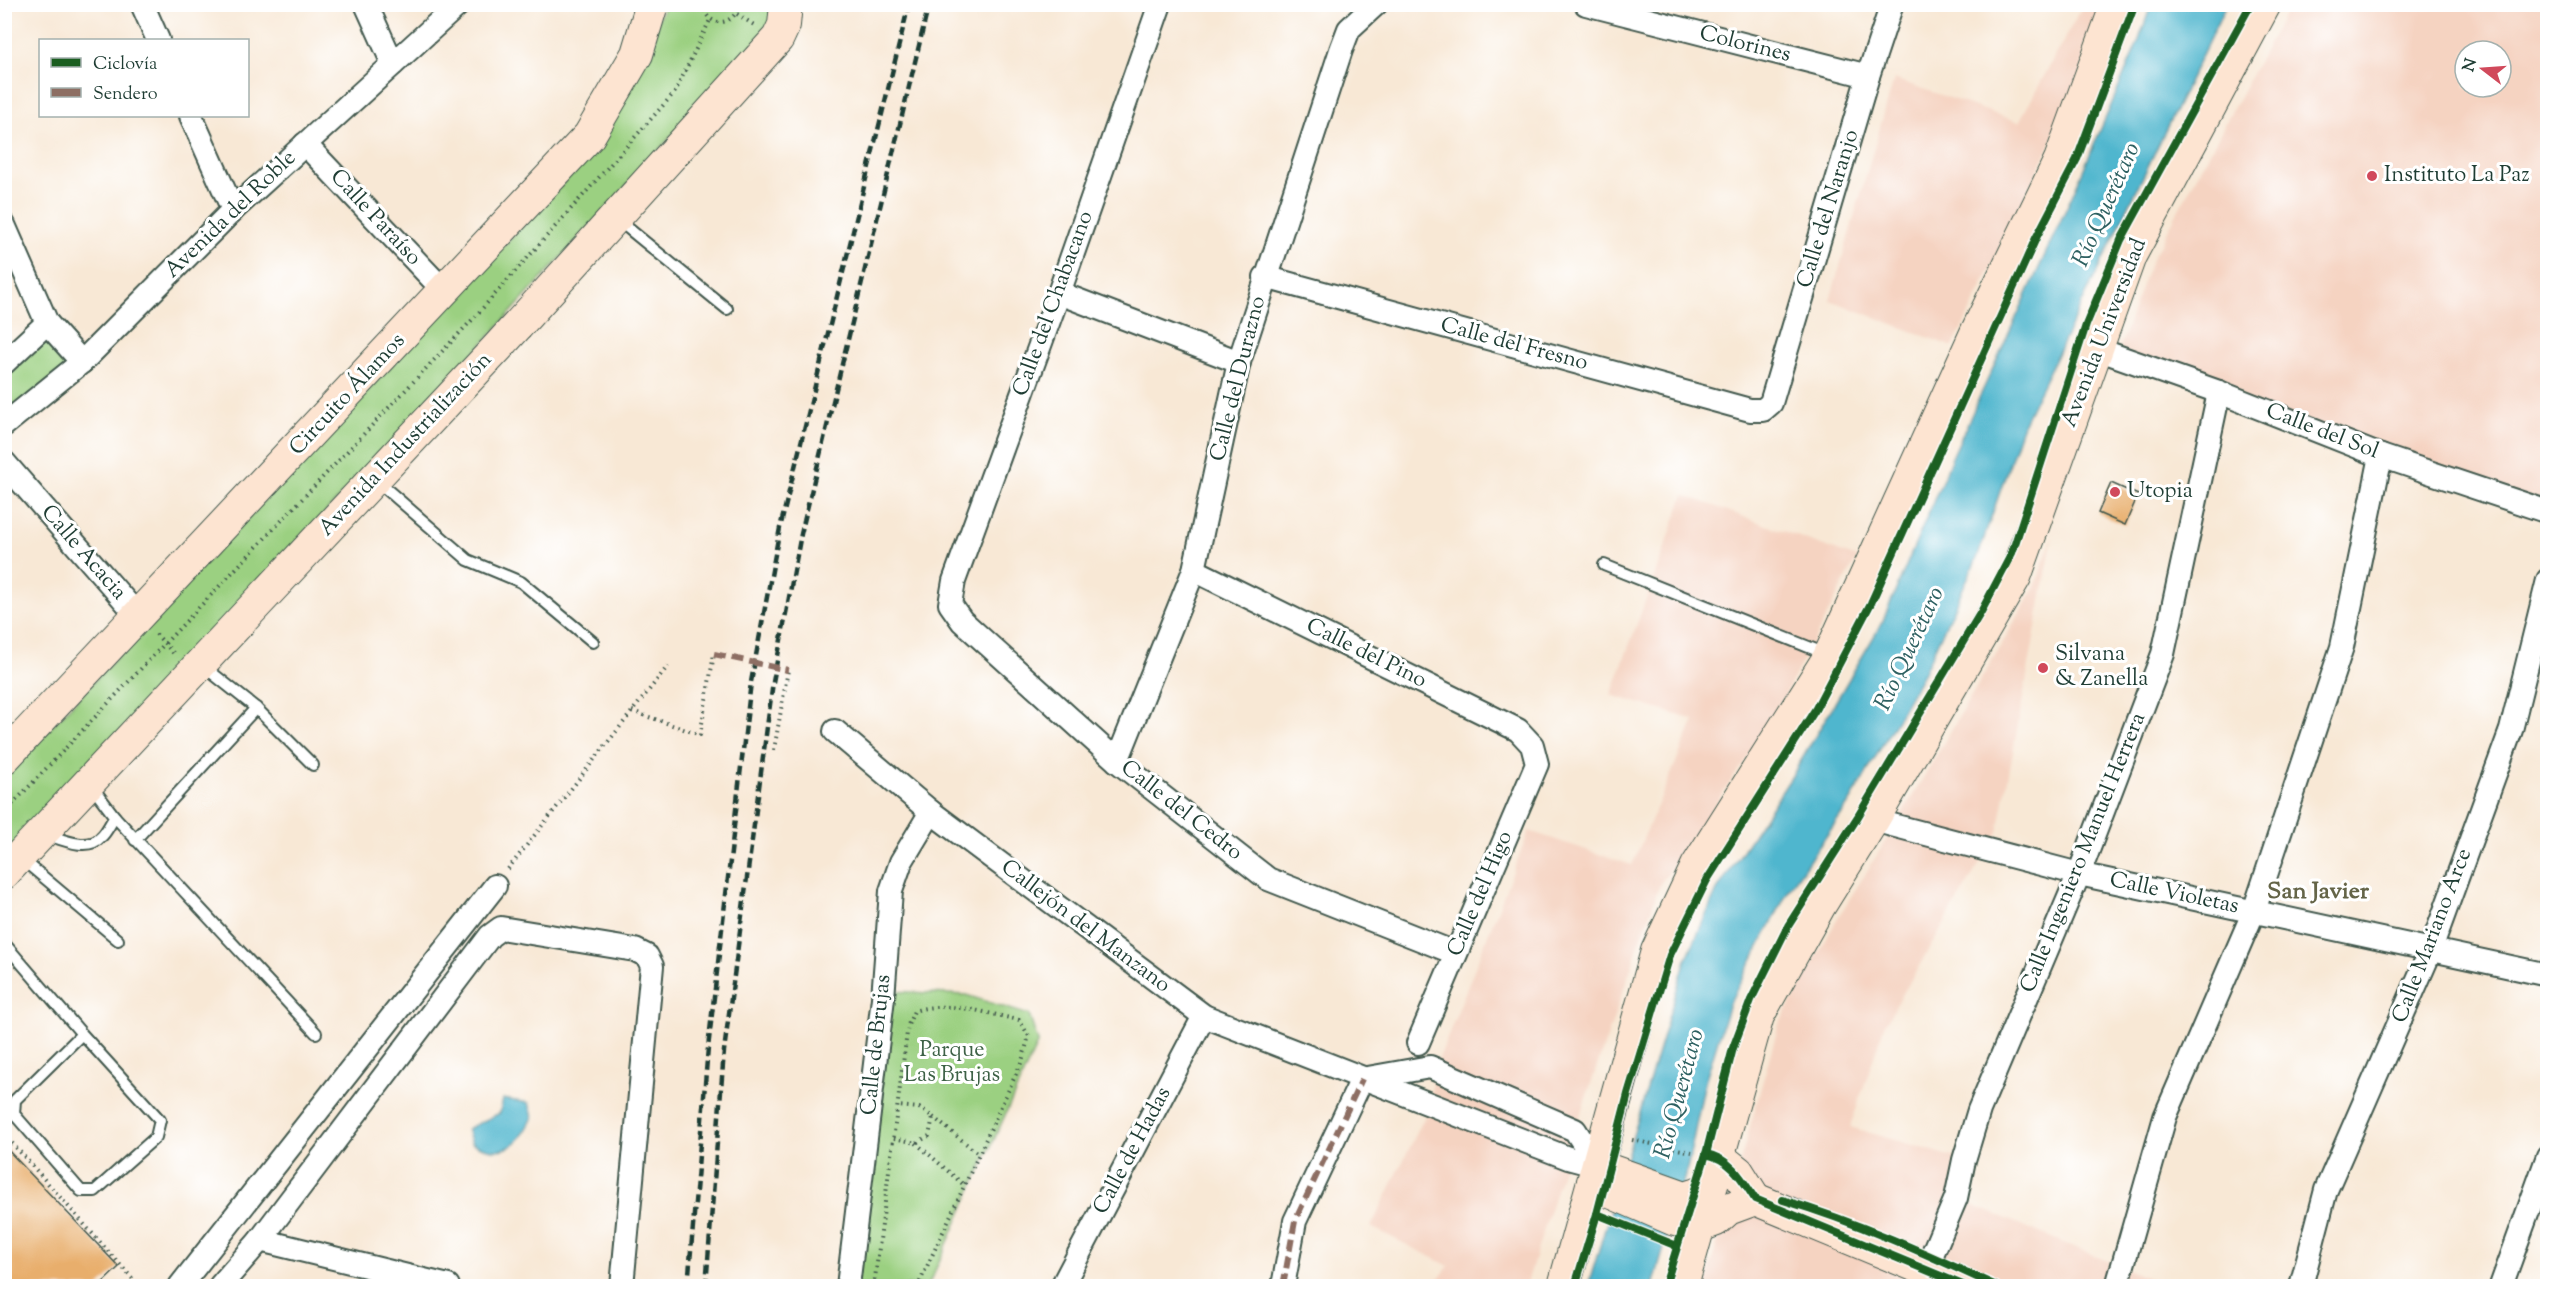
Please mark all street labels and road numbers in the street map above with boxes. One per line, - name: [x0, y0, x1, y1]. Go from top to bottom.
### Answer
- street label: Colorines: [1696, 18, 1794, 72]
- street label: Calle del Naranjo: [1790, 126, 1868, 292]
- street label: Avenida del Roble: [158, 144, 304, 286]
- street label: Calle Paraíso: [322, 163, 428, 273]
- street label: Calle del Chabacano: [1006, 207, 1102, 401]
- street label: Avenida Universidad: [2054, 234, 2156, 432]
- street label: Calle del Durazno: [1203, 293, 1275, 465]
- street label: Calle del Fresno: [1437, 310, 1591, 380]
- street label: Circuito Álamos: [282, 326, 413, 464]
- street label: Avenida Industrialización: [312, 346, 500, 544]
- street label: Calle del Sol: [2261, 396, 2383, 468]
- street label: Calle Acacia: [32, 498, 134, 608]
- street label: Calle del Pino: [1300, 611, 1432, 697]
- street label: Calle Ingeniero Manuel Herrera: [2013, 708, 2155, 998]
- street label: Calle del Cedro: [1113, 753, 1249, 869]
- street label: Calle del Higo: [1440, 826, 1522, 962]
- street label: Calle Mariano Arce: [2385, 844, 2481, 1028]
- street label: Callejón del Manzano: [993, 852, 1177, 1002]
- street label: Calle Violetas: [2106, 865, 2242, 923]
- street label: Calle de Brujas: [854, 973, 900, 1117]
- street label: Calle de Hadas: [1086, 1082, 1180, 1220]

